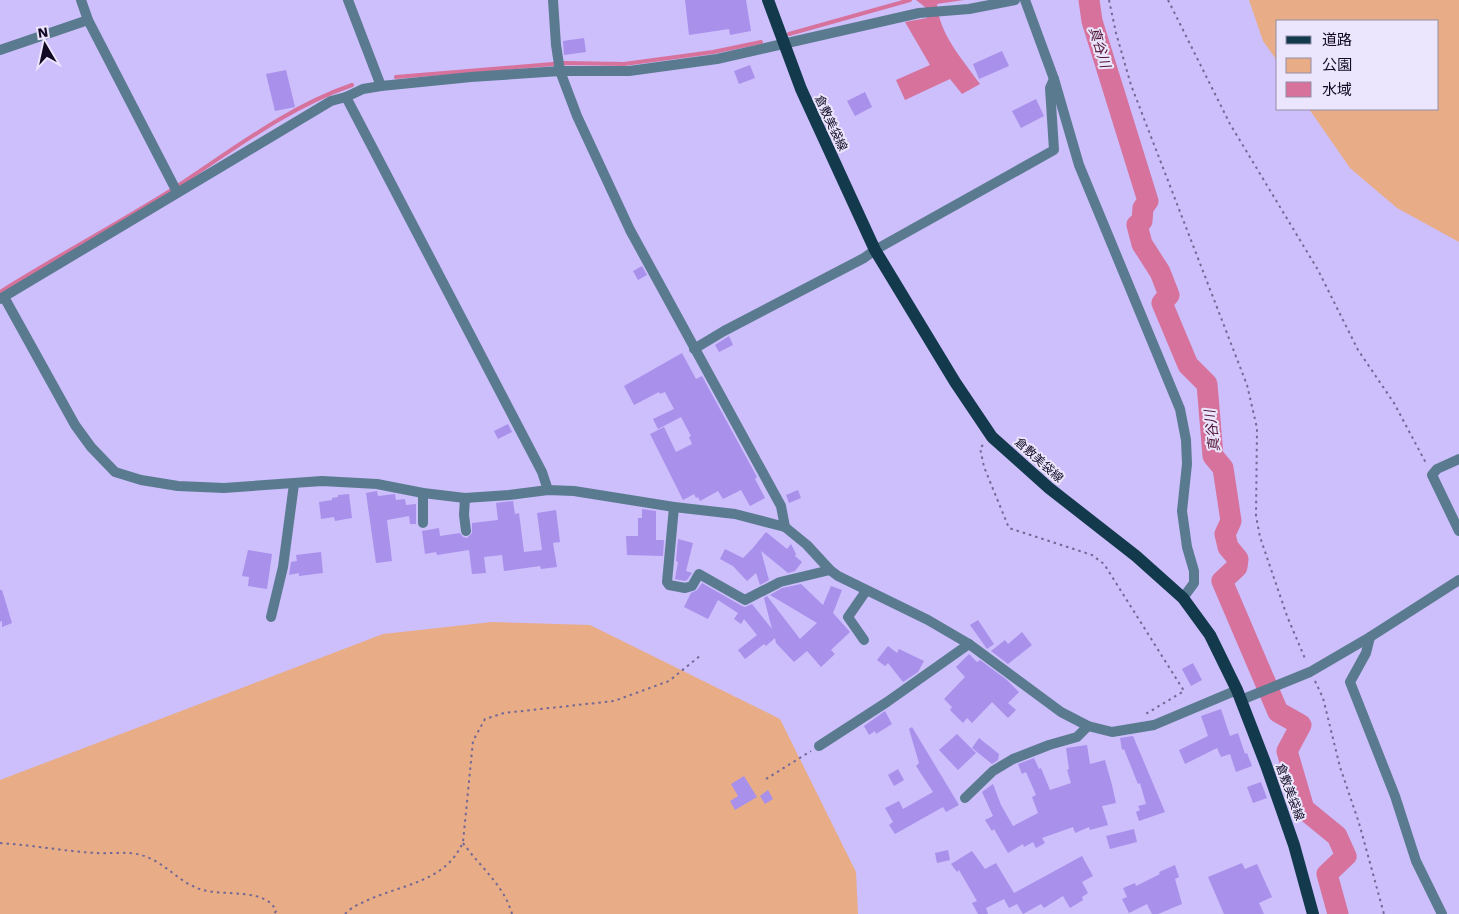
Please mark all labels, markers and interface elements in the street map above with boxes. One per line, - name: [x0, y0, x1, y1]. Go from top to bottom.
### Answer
- north arrow: [20, 20, 70, 70]
- legend: [1276, 20, 1439, 110]
- text: N: [37, 23, 49, 41]
- water label: 真谷川: [1086, 25, 1114, 71]
- text: 道路: [1322, 31, 1352, 49]
- text: 公園: [1322, 56, 1352, 74]
- text: 水域: [1322, 81, 1352, 99]
- street label: 倉敷美袋線: [812, 93, 850, 153]
- water label: 真谷川: [1201, 407, 1222, 453]
- street label: 倉敷美袋線: [1012, 435, 1066, 485]
- street label: 倉敷美袋線: [1273, 761, 1307, 823]

